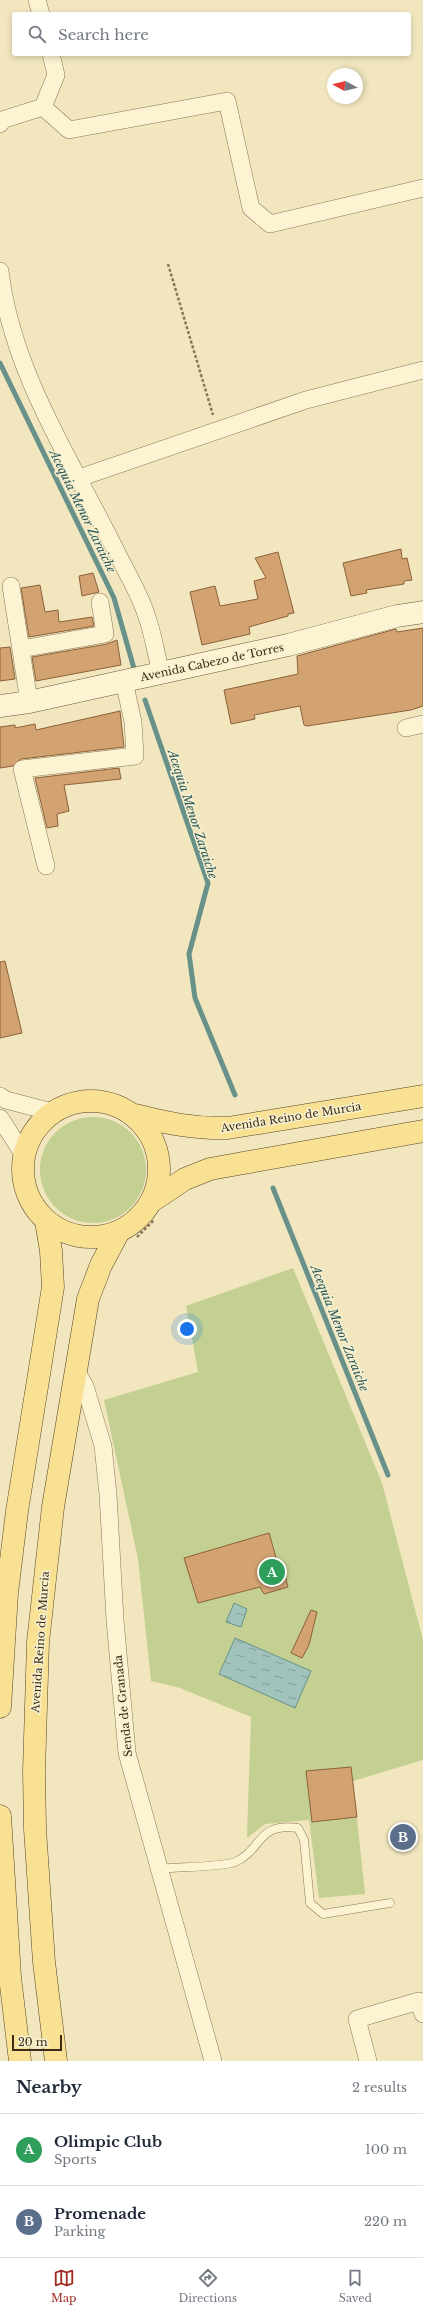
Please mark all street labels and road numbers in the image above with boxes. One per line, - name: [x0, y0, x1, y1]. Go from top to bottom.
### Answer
- street label: Avenida Cabezo de Torres: [138, 640, 285, 684]
- street label: Avenida Reino de Murcia: [219, 1099, 363, 1135]
- street label: Avenida Reino de Murcia: [28, 1570, 52, 1714]
- street label: Senda de Granada: [111, 1653, 135, 1758]

